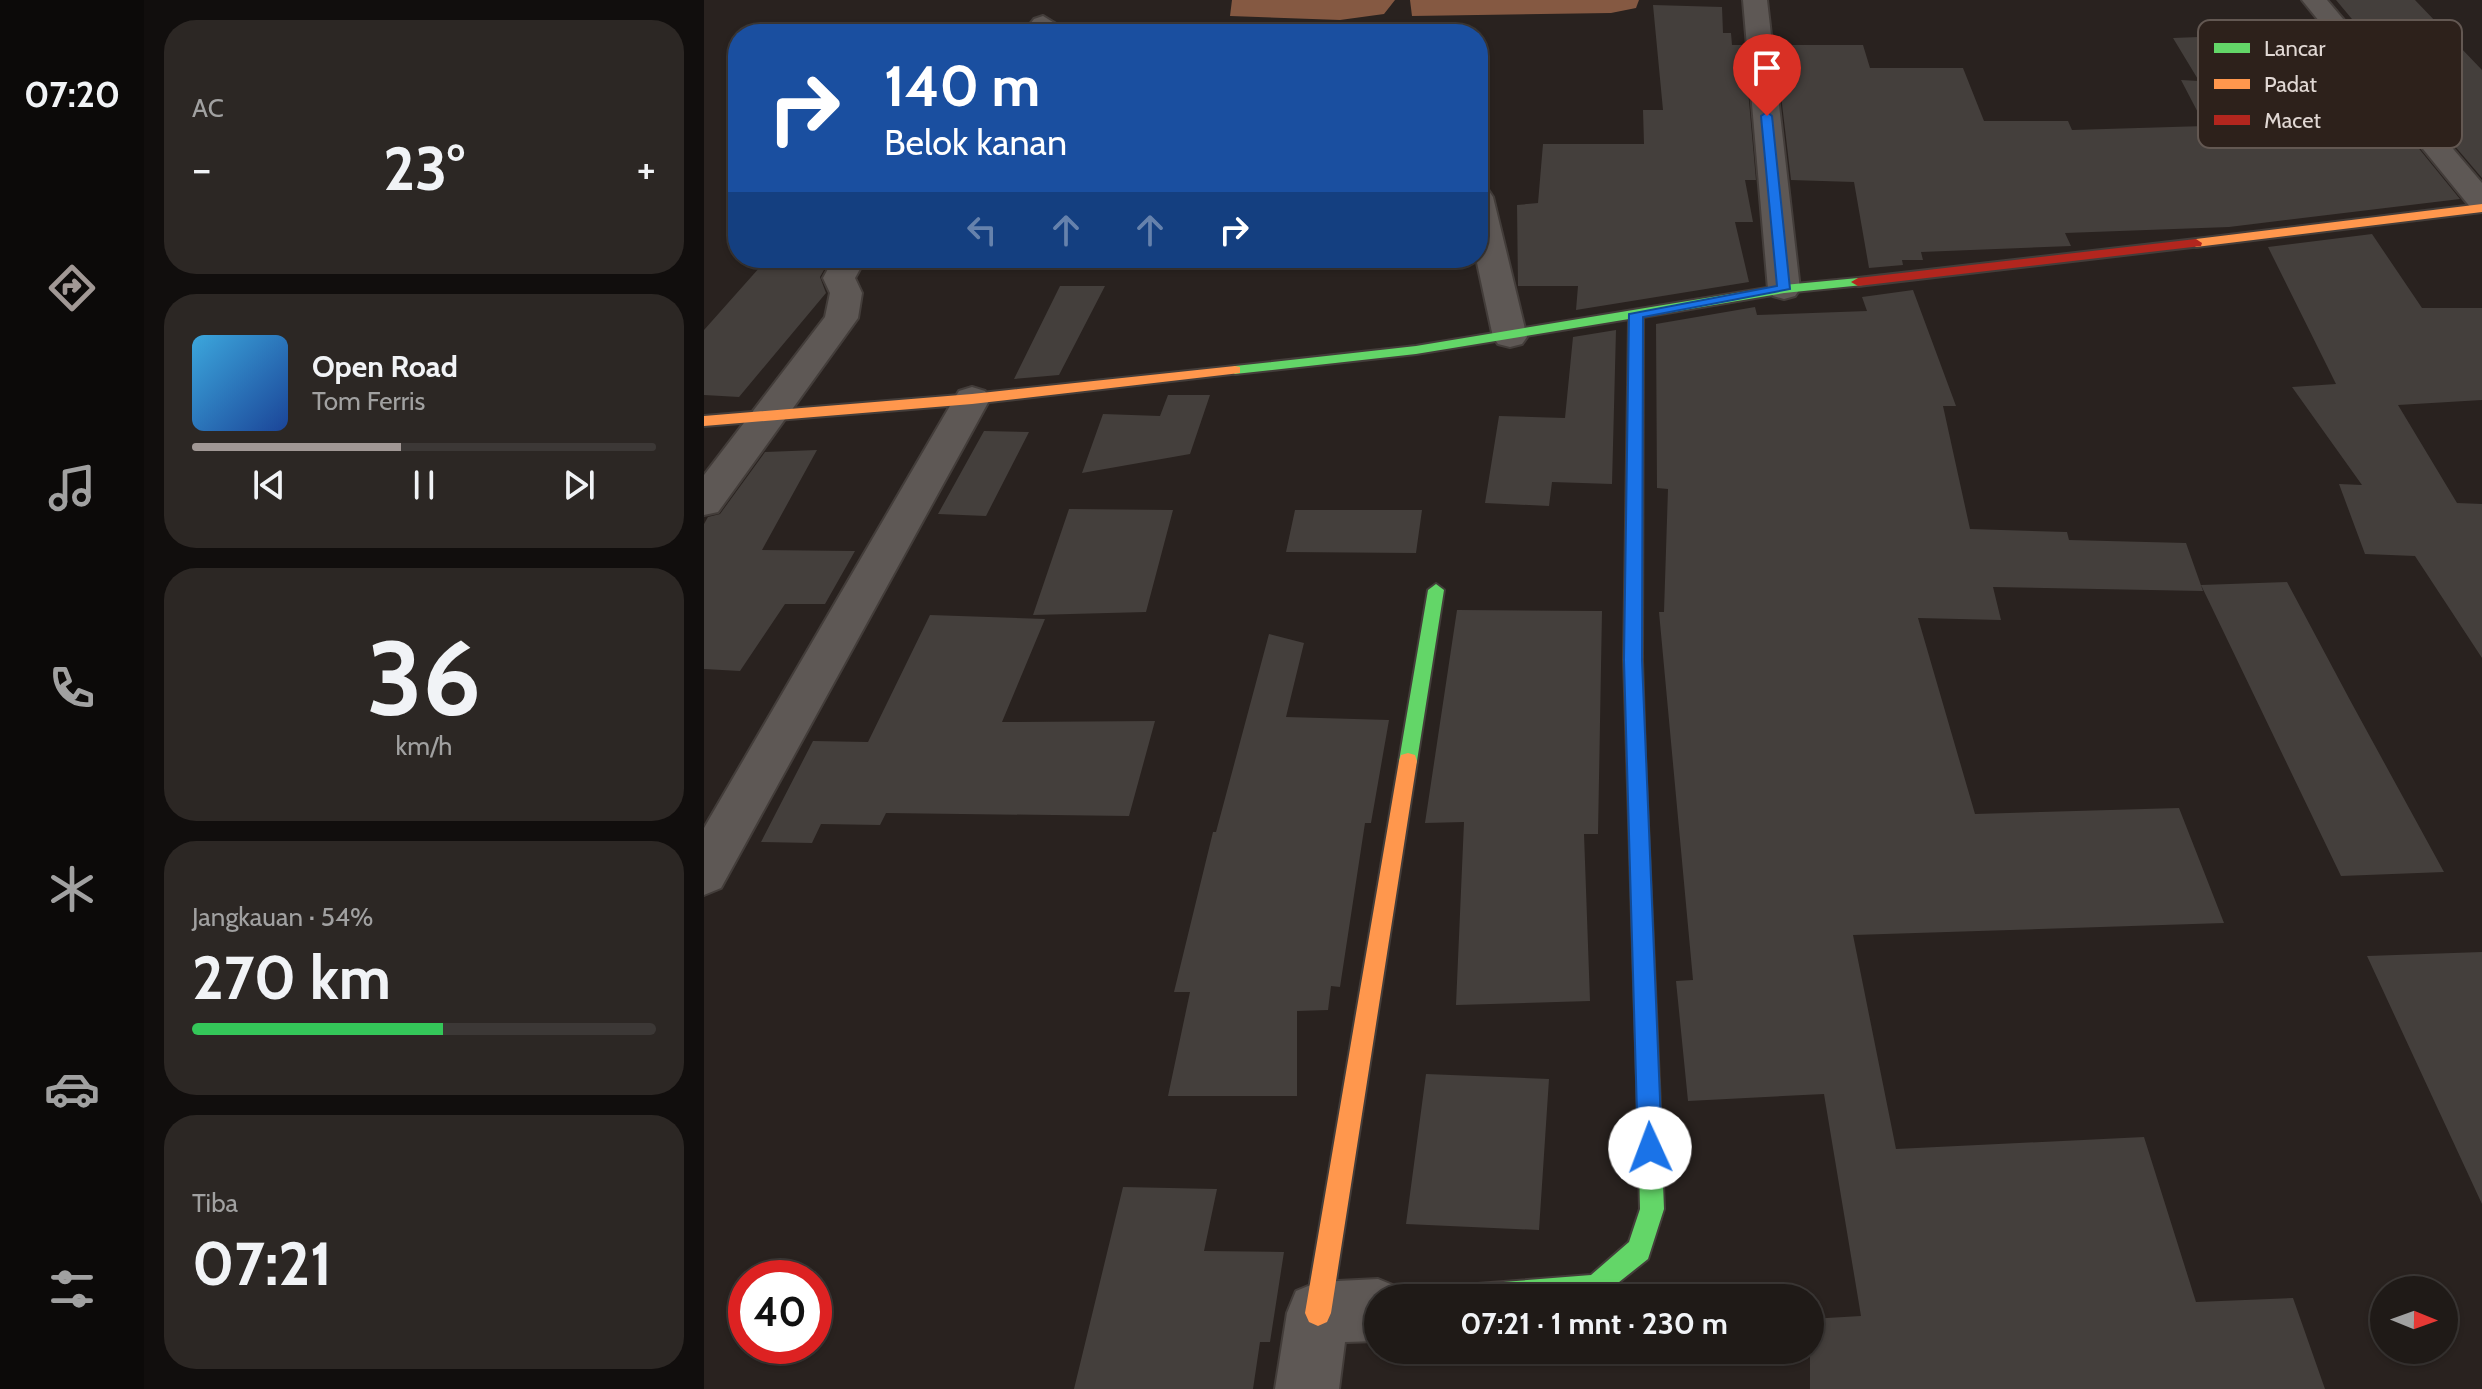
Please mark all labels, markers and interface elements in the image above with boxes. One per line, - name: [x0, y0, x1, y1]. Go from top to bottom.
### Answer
- legend: [2198, 20, 2462, 148]
- pin: [1733, 34, 1801, 116]
- text: Lancar: [2264, 35, 2325, 62]
- icon: arrive: [1745, 46, 1789, 90]
- text: 140 m: [884, 52, 1040, 120]
- icon: right: [752, 56, 856, 160]
- text: Padat: [2264, 71, 2317, 98]
- text: 07:20: [24, 72, 120, 116]
- text: AC: [192, 92, 224, 124]
- text: Macet: [2264, 107, 2321, 134]
- text: Belok kanan: [884, 120, 1067, 164]
- text: 23°: [383, 132, 465, 205]
- text: −: [192, 142, 211, 195]
- text: +: [637, 142, 656, 195]
- icon: left: [960, 208, 1004, 252]
- icon: ahead: [1044, 208, 1088, 252]
- icon: ahead: [1128, 208, 1172, 252]
- icon: right: [1212, 208, 1256, 252]
- icon: directions: [44, 260, 100, 316]
- text: Open Road: [312, 348, 458, 385]
- text: Tom Ferris: [312, 385, 425, 417]
- icon: music: [44, 460, 100, 516]
- icon: previous: [247, 463, 291, 507]
- icon: pause: [402, 463, 446, 507]
- icon: next: [557, 463, 601, 507]
- text: 36: [367, 615, 481, 741]
- icon: phone: [44, 660, 100, 716]
- text: km/h: [396, 730, 452, 762]
- icon: climate: [44, 861, 100, 917]
- text: Jangkauan · 54%: [192, 901, 373, 933]
- text: 270 km: [192, 941, 391, 1014]
- icon: car: [44, 1061, 100, 1117]
- position arrow: [1608, 1106, 1692, 1190]
- text: Tiba: [192, 1187, 238, 1219]
- text: 07:21: [192, 1227, 332, 1300]
- speed limit sign: 40: [728, 1260, 832, 1364]
- icon: filters: [44, 1261, 100, 1317]
- north arrow: [2370, 1276, 2458, 1364]
- map controls: [2370, 1276, 2458, 1364]
- text: 07:21 · 1 mnt · 230 m: [1460, 1305, 1728, 1342]

